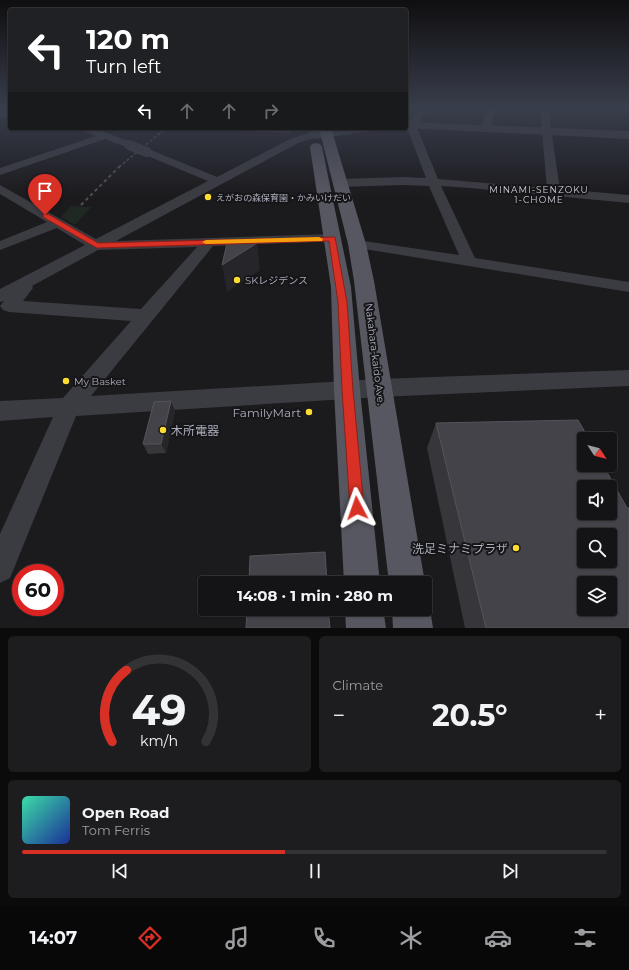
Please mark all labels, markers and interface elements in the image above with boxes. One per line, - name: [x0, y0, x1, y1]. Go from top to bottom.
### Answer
- text: 120 m: [86, 22, 170, 56]
- icon: left: [20, 24, 72, 76]
- text: Turn left: [86, 56, 161, 78]
- icon: left: [134, 100, 156, 122]
- icon: ahead: [176, 100, 198, 122]
- icon: ahead: [218, 100, 240, 122]
- icon: right: [260, 100, 282, 122]
- pin: [28, 174, 62, 215]
- icon: arrive: [34, 180, 56, 202]
- district label: MINAMI-SENZOKU 1-CHOME: [489, 184, 589, 205]
- marker: えがおの森保育園・かみいけだい: [203, 192, 213, 202]
- place label: えがおの森保育園・かみいけだい: [216, 192, 351, 203]
- place label: SKレジデンス: [245, 274, 308, 287]
- marker: SKレジデンス: [232, 275, 242, 285]
- street label: Nakahara-kaido Ave.: [362, 302, 388, 406]
- place label: My Basket: [74, 375, 126, 388]
- marker: My Basket: [61, 376, 71, 386]
- place label: FamilyMart: [233, 405, 301, 420]
- marker: FamilyMart: [304, 407, 314, 417]
- place label: 木所電器: [171, 423, 219, 438]
- marker: 木所電器: [158, 425, 168, 435]
- north arrow: [577, 432, 617, 472]
- map controls: [577, 432, 617, 616]
- button: sound: [577, 480, 617, 520]
- position arrow: [336, 487, 378, 529]
- button: search: [577, 528, 617, 568]
- place label: 洗足ミナミプラザ: [412, 541, 508, 556]
- marker: 洗足ミナミプラザ: [511, 543, 521, 553]
- speed limit sign: 60: [12, 564, 64, 616]
- button: layers: [577, 576, 617, 616]
- text: 14:08 · 1 min · 280 m: [237, 586, 393, 605]
- text: Climate: [333, 677, 383, 693]
- text: 49: [132, 685, 187, 735]
- text: 20.5°: [432, 697, 508, 734]
- text: −: [333, 702, 345, 729]
- text: +: [594, 702, 607, 729]
- text: km/h: [140, 732, 178, 750]
- text: Open Road: [82, 803, 170, 822]
- text: Tom Ferris: [82, 822, 150, 838]
- icon: previous: [109, 860, 131, 882]
- icon: pause: [304, 860, 326, 882]
- icon: next: [499, 860, 521, 882]
- icon: directions: [136, 924, 164, 952]
- icon: music: [223, 924, 251, 952]
- icon: phone: [310, 924, 338, 952]
- icon: climate: [397, 924, 425, 952]
- icon: car: [484, 924, 512, 952]
- icon: filters: [571, 924, 599, 952]
- text: 14:07: [30, 927, 77, 949]

